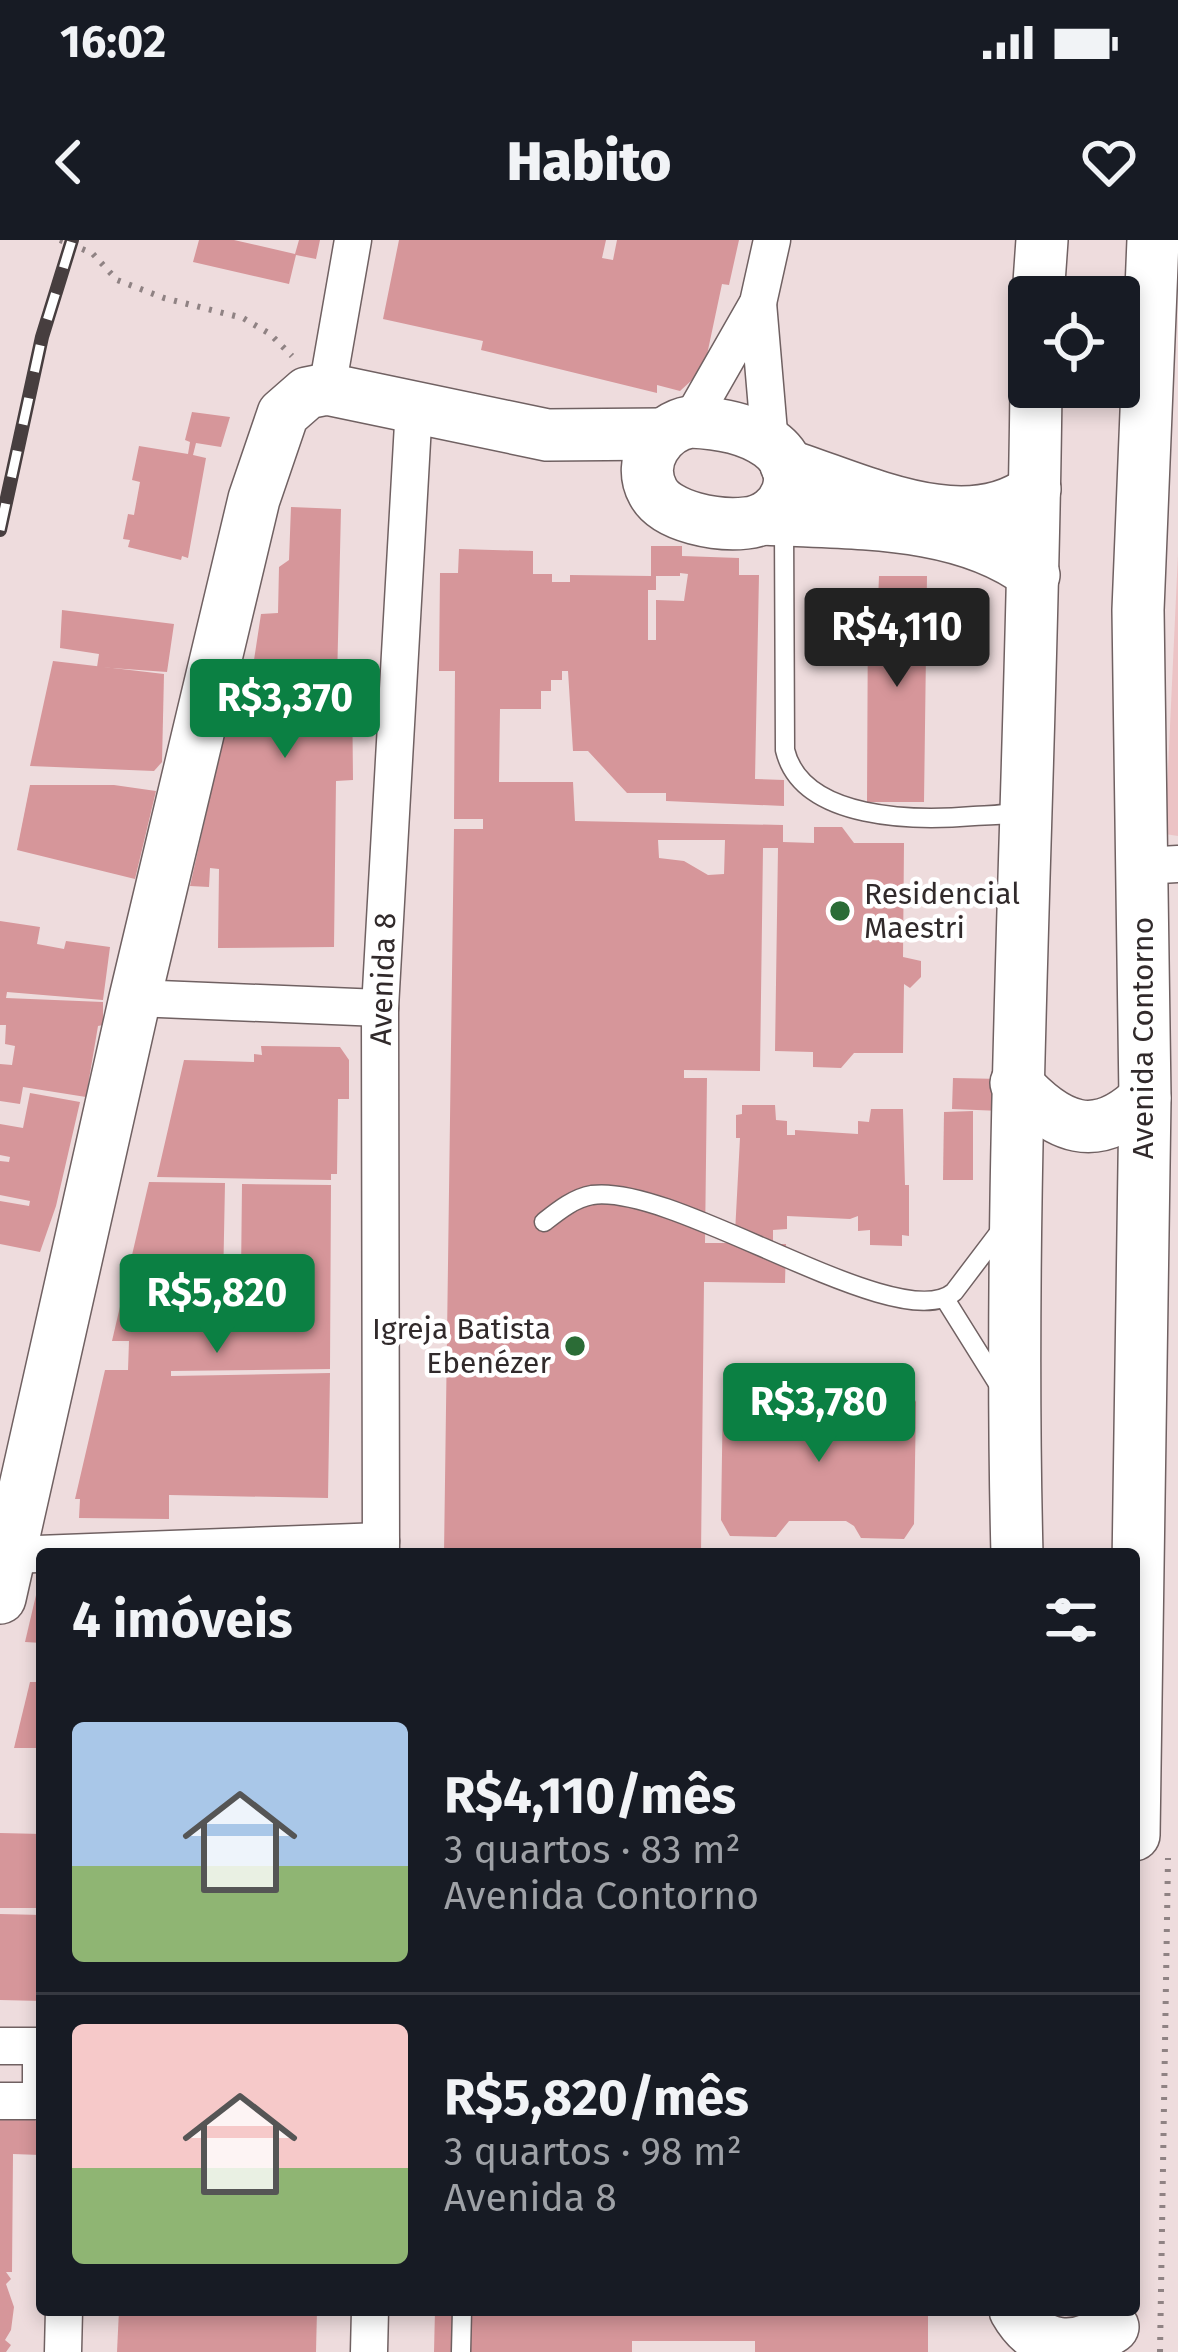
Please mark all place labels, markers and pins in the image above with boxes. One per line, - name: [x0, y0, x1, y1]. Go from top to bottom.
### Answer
- pin: R$4,110: [786, 588, 1008, 690]
- pin: R$3,370: [174, 659, 396, 761]
- place label: Residencial Maestri: [864, 876, 1020, 946]
- marker: Residencial Maestri: [827, 898, 853, 924]
- pin: R$5,820: [106, 1254, 328, 1356]
- place label: Igreja Batista Ebenézer: [372, 1311, 551, 1381]
- marker: Igreja Batista Ebenézer: [562, 1333, 588, 1359]
- pin: R$3,780: [708, 1363, 930, 1465]

